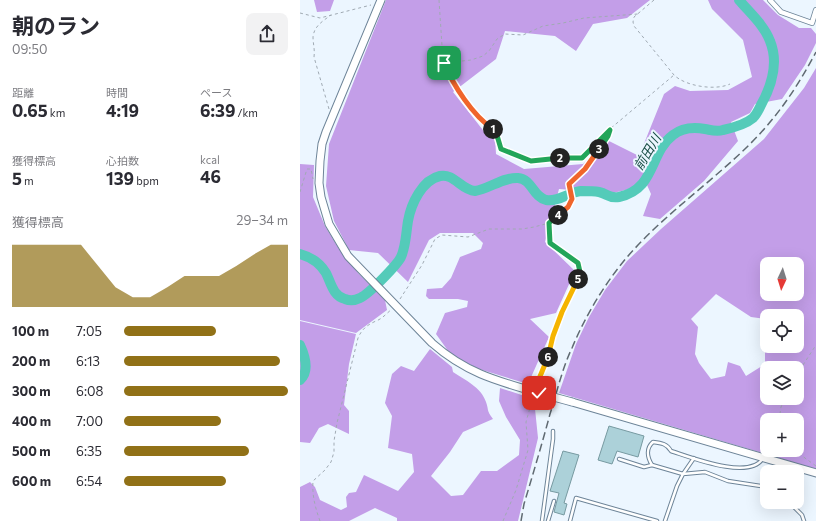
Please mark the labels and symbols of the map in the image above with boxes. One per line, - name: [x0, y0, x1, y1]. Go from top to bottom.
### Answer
- pin: [427, 46, 461, 80]
- pin: 1: [483, 119, 503, 139]
- water label: 前田川: [630, 129, 665, 173]
- pin: 3: [589, 139, 609, 159]
- pin: 2: [550, 148, 570, 168]
- pin: 4: [548, 205, 568, 225]
- north arrow: [760, 257, 804, 301]
- pin: 5: [568, 269, 588, 289]
- pin: 6: [538, 347, 558, 367]
- pin: [522, 376, 556, 410]

